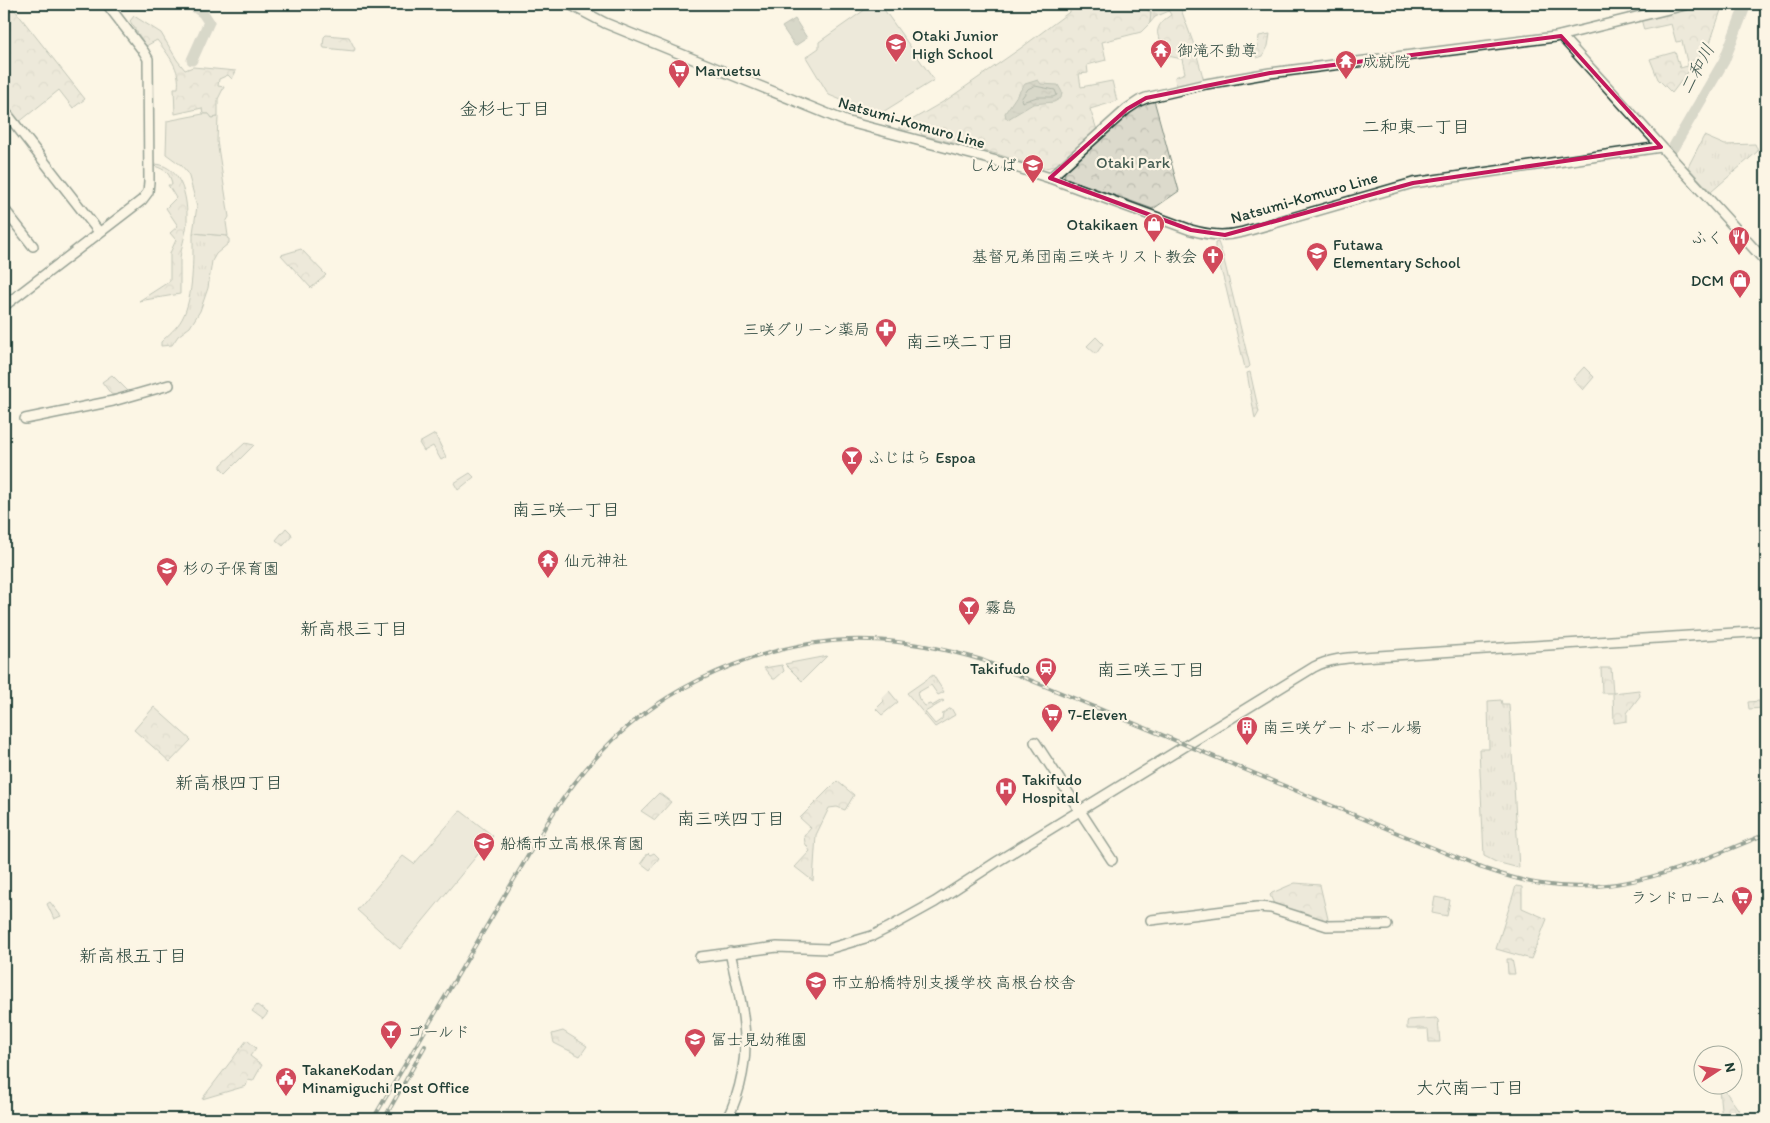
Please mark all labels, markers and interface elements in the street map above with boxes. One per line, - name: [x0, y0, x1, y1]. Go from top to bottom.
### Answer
- place label: Otaki Junior High School: [912, 26, 999, 63]
- school or university icon: Otaki Junior High School: [884, 32, 908, 63]
- temple icon: 御滝不動尊: [1149, 38, 1173, 69]
- water label: 二和川: [1675, 40, 1719, 98]
- place label: 御滝不動尊: [1177, 41, 1257, 60]
- temple icon: 成就院: [1334, 49, 1358, 80]
- place label: 成就院: [1362, 52, 1410, 71]
- supermarket icon: Maruetsu: [667, 58, 691, 89]
- place label: Maruetsu: [695, 61, 761, 80]
- street label: Natsumi-Komuro Line: [836, 92, 988, 153]
- district label: 金杉七丁目: [460, 98, 550, 120]
- district label: 二和東一丁目: [1362, 116, 1470, 138]
- school or university icon: しんば: [1021, 153, 1045, 184]
- park label: Otaki Park: [1096, 153, 1171, 172]
- place label: しんば: [969, 156, 1017, 175]
- street label: Natsumi-Komuro Line: [1228, 167, 1380, 228]
- shop icon: Otakikaen: [1142, 212, 1166, 243]
- place label: Otakikaen: [1067, 215, 1138, 234]
- restaurant icon: ふく: [1727, 225, 1751, 256]
- place label: ふく: [1691, 228, 1723, 247]
- place label: Futawa Elementary School: [1333, 235, 1461, 272]
- school or university icon: Futawa Elementary School: [1305, 241, 1329, 272]
- church icon: 基督兄弟団南三咲キリスト教会: [1201, 244, 1225, 275]
- place label: 基督兄弟団南三咲キリスト教会: [972, 247, 1197, 266]
- shop icon: DCM: [1728, 268, 1752, 299]
- place label: DCM: [1691, 271, 1724, 290]
- pharmacy icon: 三咲グリーン薬局: [874, 317, 898, 348]
- place label: 三咲グリーン薬局: [743, 320, 870, 339]
- district label: 南三咲二丁目: [906, 331, 1014, 353]
- bar icon: ふじはら Espoa: [840, 445, 864, 476]
- place label: ふじはら Espoa: [868, 448, 976, 467]
- district label: 南三咲一丁目: [512, 499, 620, 521]
- temple icon: 仙元神社: [536, 548, 560, 579]
- place label: 仙元神社: [564, 551, 628, 570]
- school or university icon: 杉の子保育園: [155, 556, 179, 587]
- place label: 杉の子保育園: [183, 559, 279, 578]
- bar icon: 霧島: [957, 595, 981, 626]
- place label: 霧島: [985, 598, 1017, 617]
- district label: 新高根三丁目: [300, 618, 408, 640]
- station icon: Takifudo: [1034, 656, 1058, 687]
- place label: Takifudo: [970, 659, 1030, 678]
- district label: 南三咲三丁目: [1097, 659, 1205, 681]
- supermarket icon: 7-Eleven: [1040, 702, 1064, 733]
- place label: 7-Eleven: [1068, 705, 1127, 724]
- building icon: 南三咲ゲートボール場: [1235, 715, 1259, 746]
- place label: 南三咲ゲートボール場: [1263, 718, 1422, 737]
- place label: Takifudo Hospital: [1022, 770, 1082, 807]
- district label: 新高根四丁目: [175, 772, 283, 794]
- hospital icon: Takifudo Hospital: [994, 776, 1018, 807]
- district label: 南三咲四丁目: [677, 808, 785, 830]
- school or university icon: 船橋市立高根保育園: [472, 831, 496, 862]
- place label: 船橋市立高根保育園: [500, 834, 644, 853]
- supermarket icon: ランドローム: [1730, 885, 1754, 916]
- place label: ランドローム: [1631, 888, 1726, 907]
- district label: 新高根五丁目: [79, 945, 187, 967]
- school or university icon: 市立船橋特別支援学校 高根台校舎: [804, 970, 828, 1001]
- place label: 市立船橋特別支援学校 高根台校舎: [832, 973, 1076, 992]
- bar icon: ゴールド: [379, 1019, 403, 1050]
- place label: ゴールド: [407, 1022, 470, 1041]
- school or university icon: 冨士見幼稚園: [683, 1027, 707, 1058]
- place label: 冨士見幼稚園: [711, 1030, 807, 1049]
- north arrow: [1692, 1046, 1742, 1096]
- place label: TakaneKodan Minamiguchi Post Office: [302, 1060, 469, 1097]
- text: N: [1721, 1061, 1740, 1074]
- public building icon: TakaneKodan Minamiguchi Post Office: [274, 1066, 298, 1097]
- district label: 大穴南一丁目: [1416, 1077, 1524, 1099]

